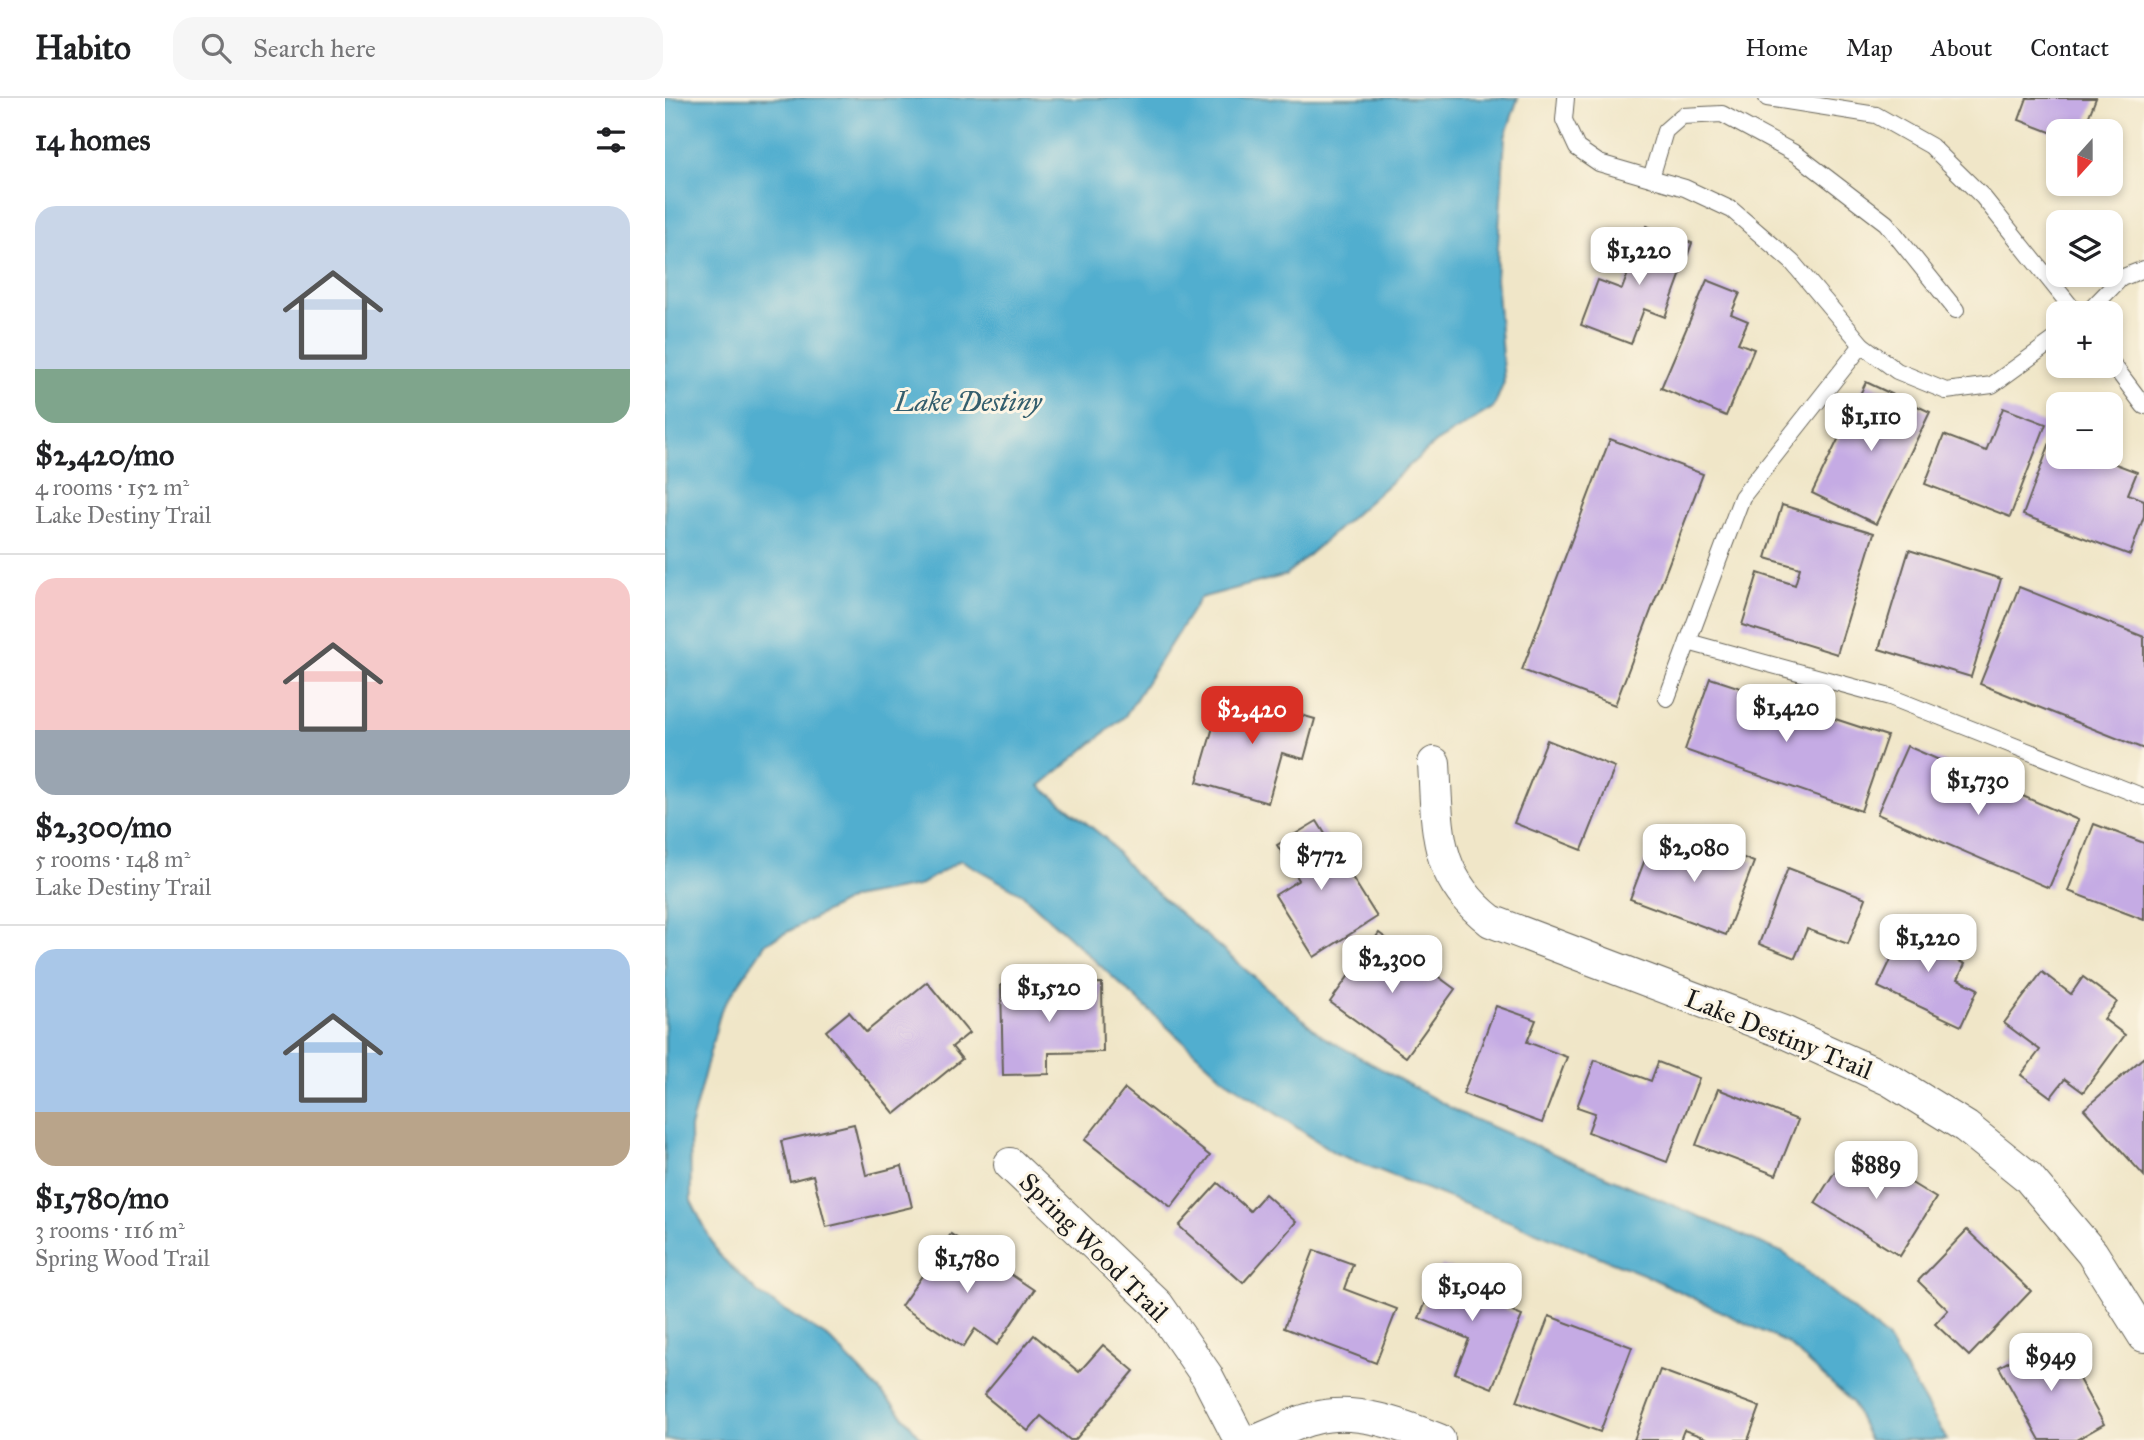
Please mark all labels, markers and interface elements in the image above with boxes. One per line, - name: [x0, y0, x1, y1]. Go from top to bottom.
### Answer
- search box: [173, 17, 663, 80]
- text: Habito: [35, 28, 131, 68]
- icon: search: [197, 29, 235, 67]
- text: Search here: [253, 32, 376, 64]
- text: Home: [1745, 33, 1808, 63]
- text: Map: [1846, 33, 1893, 63]
- text: About: [1931, 33, 1992, 63]
- text: Contact: [2030, 33, 2109, 63]
- north arrow: [2046, 119, 2123, 196]
- map controls: [2046, 119, 2123, 469]
- icon: filters: [592, 121, 630, 159]
- text: 14 homes: [35, 122, 150, 158]
- button: layers: [2046, 210, 2123, 287]
- pin: $1,220: [1582, 228, 1696, 287]
- text: $1,220: [1607, 236, 1671, 264]
- icon: home: [270, 252, 396, 378]
- button: +: [2046, 301, 2123, 378]
- water label: Lake Destiny: [892, 384, 1043, 419]
- button: −: [2046, 392, 2123, 469]
- pin: $1,110: [1814, 394, 1928, 453]
- text: $1,110: [1841, 402, 1901, 430]
- text: $2,420/mo: [35, 437, 174, 473]
- text: 4 rooms · 152 m²: [35, 473, 189, 501]
- text: Lake Destiny Trail: [35, 501, 211, 529]
- icon: home: [270, 624, 396, 750]
- pin: $1,420: [1729, 684, 1843, 744]
- pin: $2,420: [1195, 686, 1309, 746]
- text: $1,420: [1753, 693, 1819, 721]
- text: $2,420: [1217, 695, 1287, 723]
- pin: $1,730: [1921, 758, 2035, 817]
- text: $1,730: [1947, 766, 2009, 794]
- text: $2,300/mo: [35, 809, 172, 845]
- pin: $2,080: [1637, 824, 1751, 884]
- pin: $772: [1280, 832, 1362, 892]
- text: $2,080: [1659, 833, 1729, 861]
- text: $772: [1296, 841, 1346, 869]
- text: 5 rooms · 148 m²: [35, 845, 190, 873]
- text: Lake Destiny Trail: [35, 873, 211, 901]
- pin: $1,220: [1871, 914, 1985, 974]
- text: $1,220: [1896, 923, 1960, 951]
- pin: $2,300: [1335, 936, 1449, 995]
- text: $2,300: [1358, 944, 1426, 972]
- pin: $1,520: [992, 964, 1106, 1024]
- text: $1,520: [1017, 973, 1081, 1001]
- street label: Lake Destiny Trail: [1681, 982, 1877, 1086]
- icon: home: [270, 995, 396, 1121]
- pin: $889: [1835, 1142, 1917, 1201]
- text: $889: [1851, 1150, 1901, 1178]
- street label: Spring Wood Trail: [1013, 1166, 1175, 1328]
- text: $1,780/mo: [35, 1180, 169, 1216]
- text: 3 rooms · 116 m²: [35, 1216, 185, 1244]
- pin: $1,780: [910, 1236, 1024, 1295]
- text: Spring Wood Trail: [35, 1244, 210, 1272]
- text: $1,780: [934, 1244, 1000, 1272]
- pin: $1,040: [1415, 1264, 1529, 1323]
- text: $1,040: [1438, 1272, 1506, 1300]
- pin: $949: [2010, 1334, 2092, 1393]
- text: $949: [2025, 1342, 2077, 1370]

